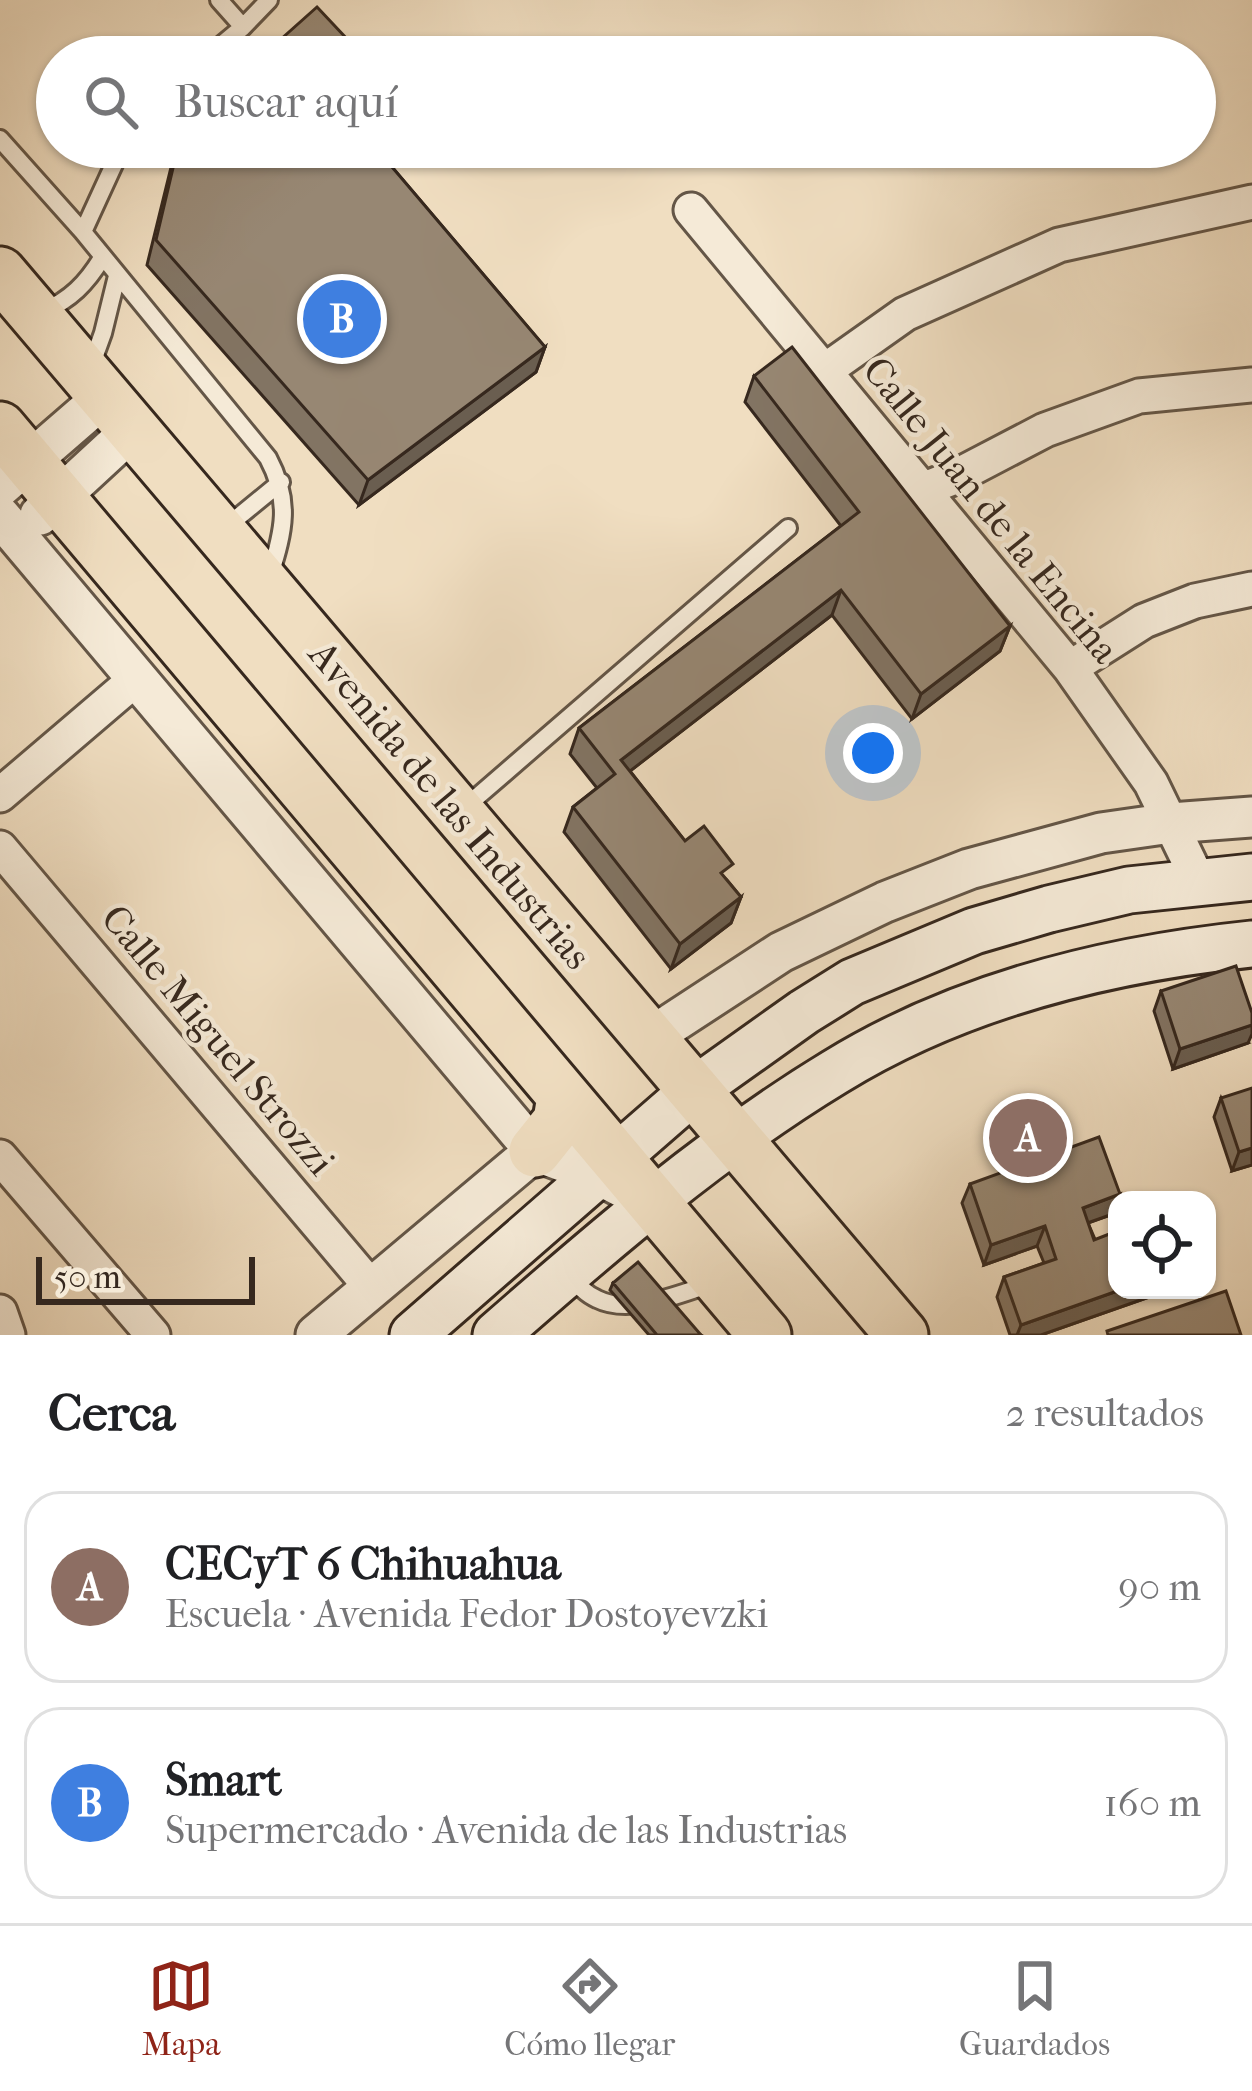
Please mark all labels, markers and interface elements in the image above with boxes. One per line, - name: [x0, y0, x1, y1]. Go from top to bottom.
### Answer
- search box: [36, 36, 1216, 168]
- icon: search: [78, 69, 144, 135]
- text: Buscar aquí: [174, 76, 398, 129]
- pin: B: [303, 274, 381, 364]
- street label: Calle Juan de la Encina: [854, 348, 1129, 673]
- street label: Avenida de las Industrias: [298, 630, 601, 978]
- your location: [843, 723, 903, 783]
- street label: Calle Miguel Strozzi: [92, 896, 345, 1185]
- pin: A: [989, 1093, 1067, 1183]
- map controls: [1108, 1191, 1216, 1299]
- button: locate: [1108, 1191, 1216, 1299]
- scale bar: [36, 1251, 255, 1304]
- text: 50 m: [54, 1258, 121, 1297]
- text: Cerca: [48, 1383, 175, 1443]
- text: 2 resultados: [1006, 1390, 1204, 1436]
- text: CECyT 6 Chihuahua: [165, 1538, 561, 1591]
- text: A: [77, 1564, 103, 1610]
- text: 90 m: [1118, 1564, 1201, 1610]
- text: Escuela · Avenida Fedor Dostoyevzki: [165, 1591, 768, 1637]
- text: Smart: [165, 1754, 282, 1807]
- text: B: [77, 1780, 103, 1826]
- text: 160 m: [1104, 1780, 1201, 1826]
- text: Supermercado · Avenida de las Industrias: [165, 1807, 847, 1853]
- tab: Mapa: [142, 1953, 220, 2064]
- tab: Cómo llegar: [504, 1953, 675, 2064]
- tab: Guardados: [959, 1953, 1110, 2064]

